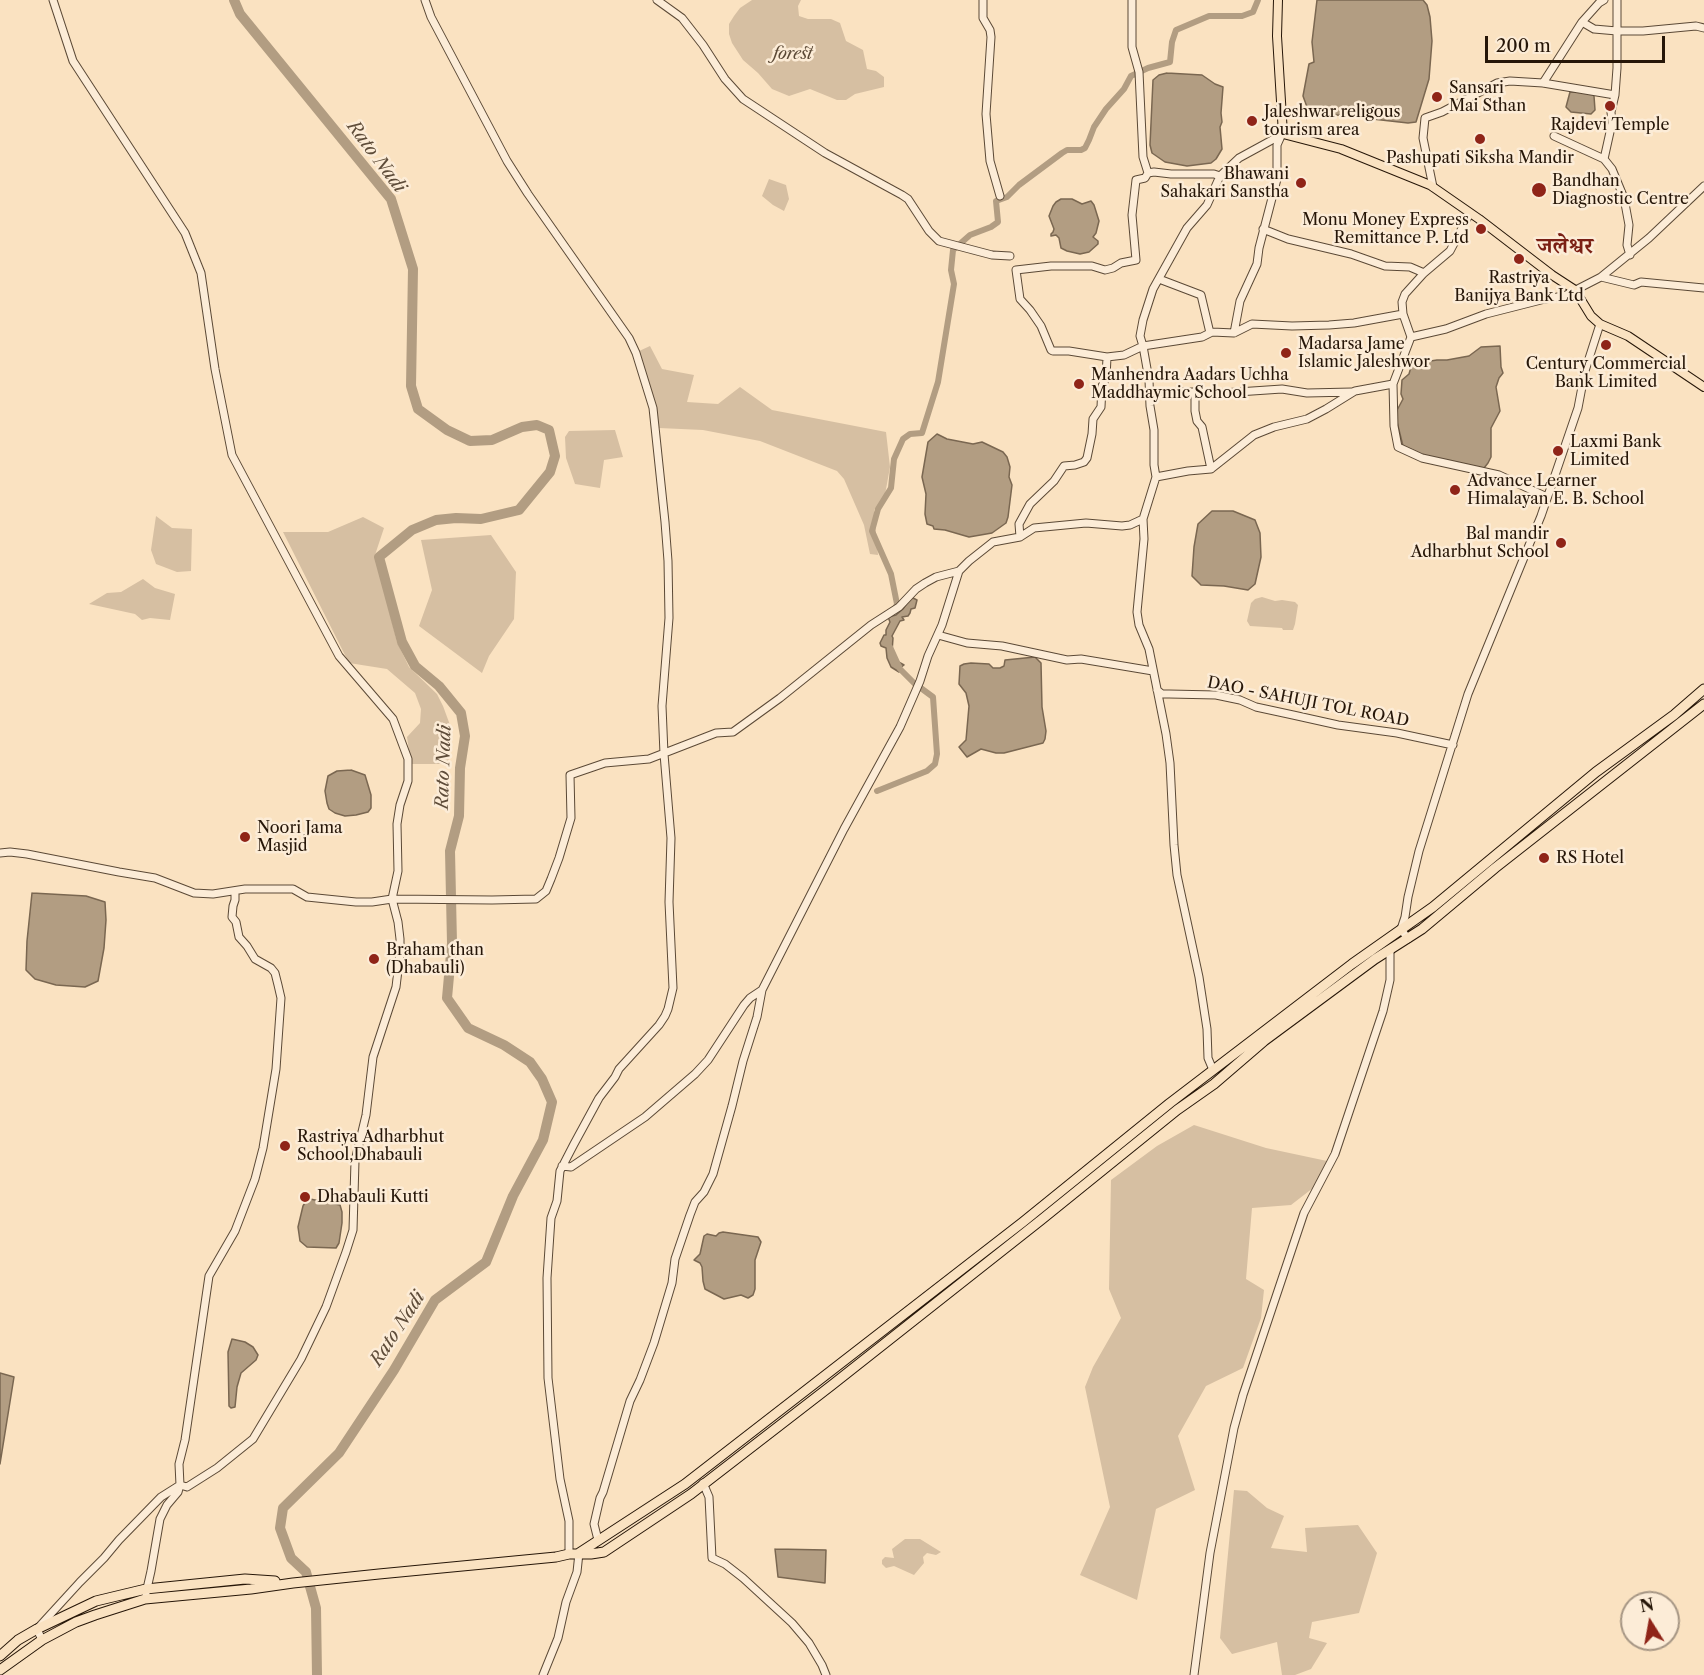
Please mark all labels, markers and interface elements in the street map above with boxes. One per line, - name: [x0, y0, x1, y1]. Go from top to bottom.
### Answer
- scale bar: [1488, 24, 1668, 62]
- text: 200 m: [1496, 35, 1551, 57]
- park label: forest: [773, 44, 813, 64]
- place label: Sansari Mai Sthan: [1449, 78, 1526, 116]
- marker: Sansari Mai Sthan: [1430, 90, 1444, 104]
- marker: Rajdevi Temple: [1603, 99, 1617, 113]
- place label: Jaleshwar religous tourism area: [1264, 102, 1401, 140]
- marker: Jaleshwar religous tourism area: [1245, 114, 1259, 128]
- place label: Rajdevi Temple: [1551, 115, 1669, 135]
- water label: Rato Nadi: [342, 117, 410, 197]
- marker: Pashupati Siksha Mandir: [1473, 132, 1487, 146]
- place label: Pashupati Siksha Mandir: [1386, 148, 1574, 168]
- place label: Bhawani Sahakari Sanstha: [1160, 164, 1289, 202]
- place label: Bandhan Diagnostic Centre: [1552, 171, 1689, 209]
- marker: Bhawani Sahakari Sanstha: [1294, 176, 1308, 190]
- marker: Bandhan Diagnostic Centre: [1530, 181, 1548, 199]
- place label: Monu Money Express Remittance P. Ltd: [1302, 210, 1469, 248]
- marker: Monu Money Express Remittance P. Ltd: [1474, 222, 1488, 236]
- district label: जलेश्वर: [1537, 234, 1593, 260]
- marker: Rastriya Banijya Bank Ltd: [1512, 252, 1526, 266]
- place label: Rastriya Banijya Bank Ltd: [1454, 268, 1584, 306]
- place label: Madarsa Jame Islamic Jaleshwor: [1298, 334, 1430, 372]
- marker: Century Commercial Bank Limited: [1599, 338, 1613, 352]
- marker: Madarsa Jame Islamic Jaleshwor: [1279, 346, 1293, 360]
- place label: Century Commercial Bank Limited: [1526, 354, 1686, 392]
- place label: Manhendra Aadars Uchha Maddhaymic School: [1091, 365, 1289, 403]
- marker: Manhendra Aadars Uchha Maddhaymic School: [1072, 377, 1086, 391]
- place label: Laxmi Bank Limited: [1570, 432, 1661, 470]
- marker: Laxmi Bank Limited: [1551, 444, 1565, 458]
- place label: Advance Learner Himalayan E. B. School: [1467, 471, 1644, 509]
- marker: Advance Learner Himalayan E. B. School: [1448, 483, 1462, 497]
- place label: Bal mandir Adharbhut School: [1411, 524, 1549, 562]
- marker: Bal mandir Adharbhut School: [1554, 536, 1568, 550]
- street label: DAO - SAHUJI TOL ROAD: [1205, 673, 1411, 731]
- water label: Rato Nadi: [432, 724, 456, 810]
- place label: Noori Jama Masjid: [257, 818, 343, 856]
- marker: Noori Jama Masjid: [238, 830, 252, 844]
- place label: RS Hotel: [1556, 848, 1624, 868]
- marker: RS Hotel: [1537, 851, 1551, 865]
- place label: Braham than (Dhabauli): [386, 940, 484, 978]
- marker: Braham than (Dhabauli): [367, 952, 381, 966]
- place label: Rastriya Adharbhut School,Dhabauli: [297, 1127, 444, 1165]
- marker: Rastriya Adharbhut School,Dhabauli: [278, 1139, 292, 1153]
- place label: Dhabauli Kutti: [317, 1187, 429, 1207]
- marker: Dhabauli Kutti: [298, 1190, 312, 1204]
- water label: Rato Nadi: [366, 1288, 430, 1370]
- north arrow: [1620, 1591, 1680, 1651]
- text: N: [1638, 1594, 1656, 1616]

